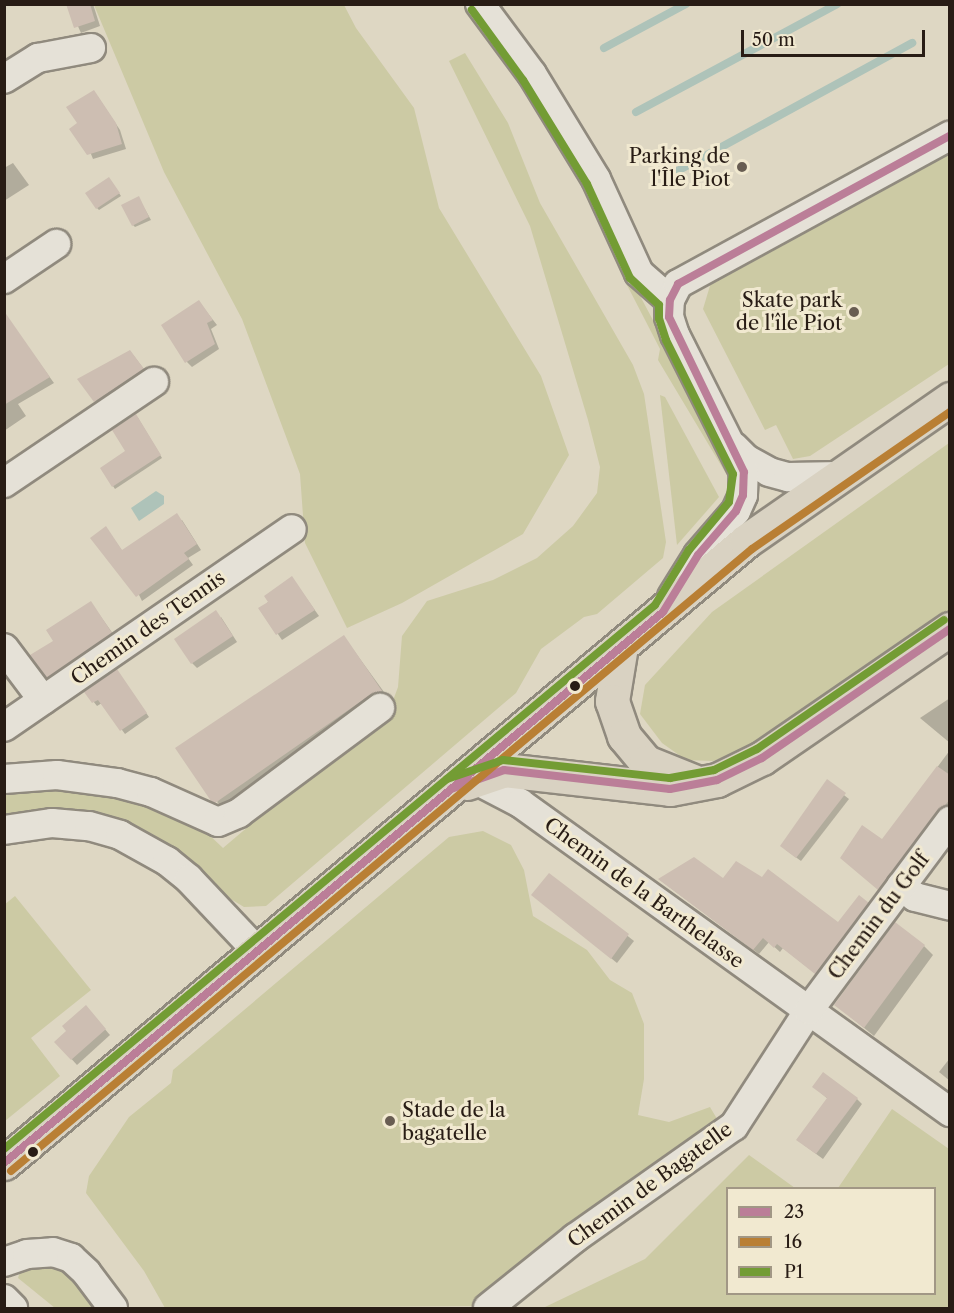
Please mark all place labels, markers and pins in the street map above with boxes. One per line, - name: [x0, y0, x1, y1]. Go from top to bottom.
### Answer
- place label: Parking de l'Île Piot: [629, 144, 730, 191]
- marker: Parking de l'Île Piot: [735, 160, 749, 174]
- place label: Skate park de l'île Piot: [736, 288, 842, 335]
- marker: Skate park de l'île Piot: [847, 305, 861, 319]
- unlabelled marker: [569, 680, 581, 692]
- place label: Stade de la bagatelle: [402, 1098, 506, 1145]
- marker: Stade de la bagatelle: [383, 1114, 397, 1128]
- unlabelled marker: [27, 1146, 39, 1158]

